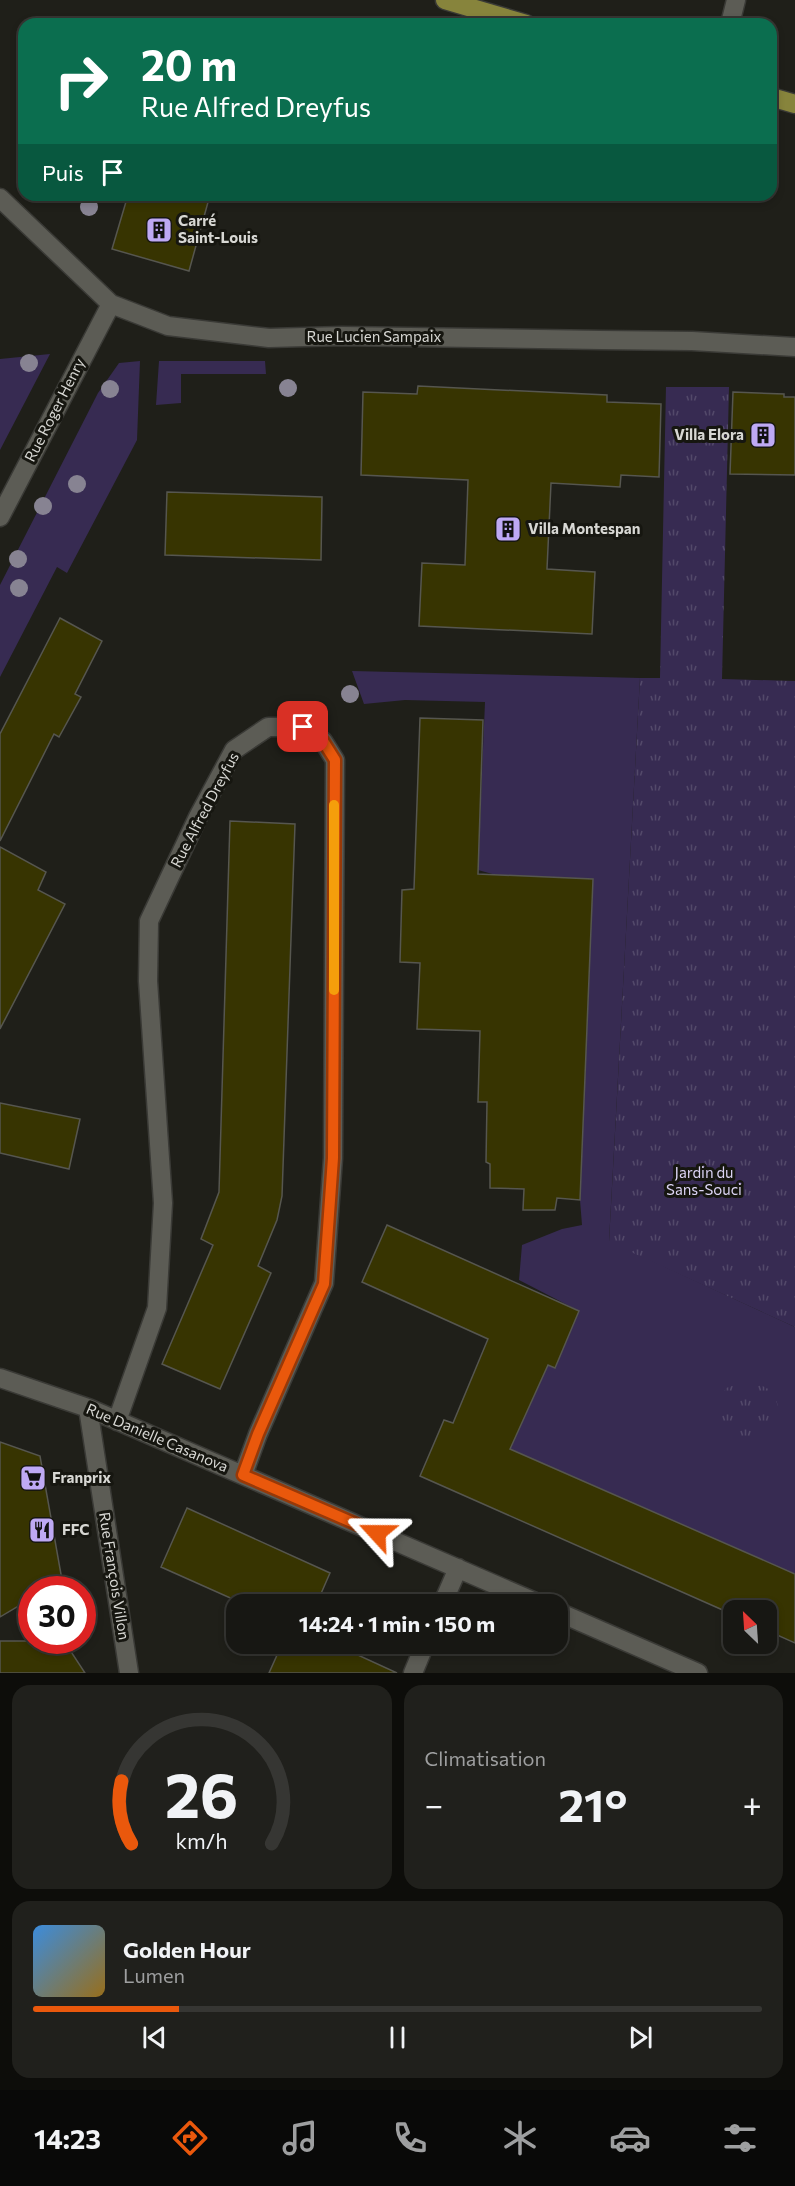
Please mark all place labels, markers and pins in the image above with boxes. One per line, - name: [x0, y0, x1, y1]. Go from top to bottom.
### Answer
- place label: Carré Saint-Louis: [178, 211, 258, 246]
- building icon: Carré Saint-Louis: [144, 215, 174, 245]
- building icon: Villa Elora: [748, 420, 778, 450]
- place label: Villa Elora: [674, 425, 744, 443]
- building icon: Villa Montespan: [493, 514, 523, 544]
- place label: Villa Montespan: [528, 519, 640, 537]
- pin: [277, 701, 328, 752]
- supermarket icon: Franprix: [18, 1463, 48, 1493]
- place label: Franprix: [52, 1468, 111, 1486]
- restaurant icon: FFC: [27, 1515, 57, 1545]
- place label: FFC: [62, 1520, 90, 1538]

